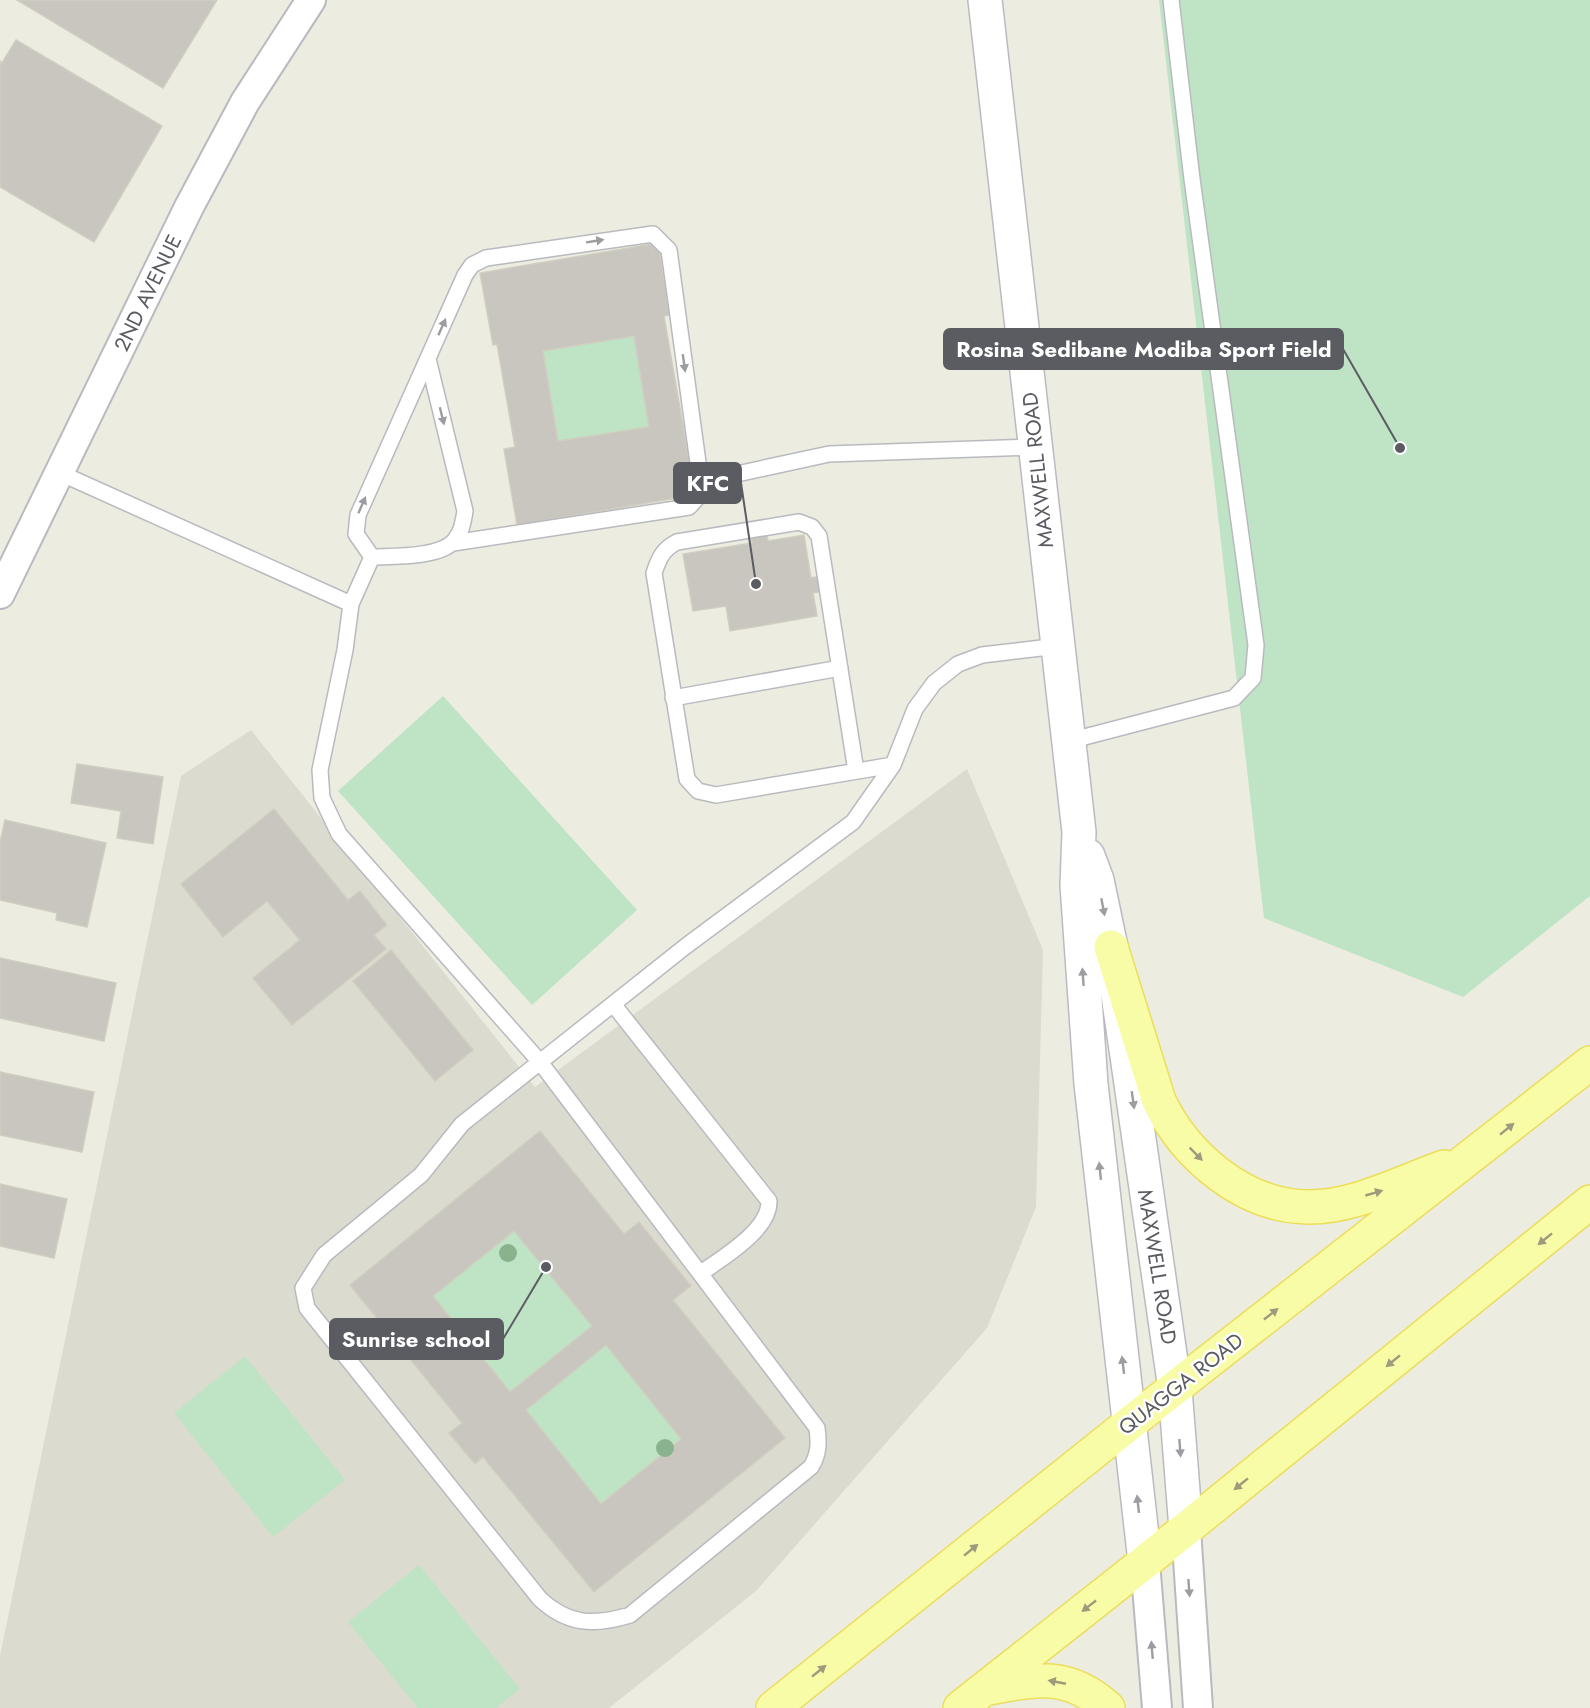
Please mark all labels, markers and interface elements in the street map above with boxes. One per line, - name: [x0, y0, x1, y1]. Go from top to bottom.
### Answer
- street label: 2ND AVENUE: [107, 229, 189, 357]
- one-way arrow: [586, 236, 605, 245]
- one-way arrow: [437, 317, 447, 335]
- callout: Rosina Sedibane Modiba Sport Field: [944, 329, 1343, 369]
- text: Rosina Sedibane Modiba Sport Field: [956, 333, 1332, 365]
- one-way arrow: [680, 354, 689, 373]
- street label: MAXWELL ROAD: [1015, 391, 1061, 549]
- one-way arrow: [437, 407, 447, 425]
- callout: KFC: [674, 463, 741, 503]
- text: KFC: [687, 467, 729, 499]
- one-way arrow: [358, 496, 367, 513]
- one-way arrow: [1099, 898, 1108, 917]
- one-way arrow: [1078, 967, 1088, 986]
- one-way arrow: [1129, 1091, 1138, 1110]
- one-way arrow: [1499, 1123, 1515, 1136]
- one-way arrow: [1188, 1146, 1202, 1160]
- one-way arrow: [1095, 1162, 1105, 1181]
- street label: MAXWELL ROAD: [1130, 1187, 1184, 1347]
- one-way arrow: [1365, 1188, 1383, 1197]
- one-way arrow: [1537, 1232, 1552, 1244]
- one-way arrow: [1263, 1308, 1279, 1321]
- callout: Sunrise school: [330, 1319, 503, 1359]
- text: Sunrise school: [342, 1323, 490, 1355]
- street label: QUAGGA ROAD: [1112, 1326, 1250, 1442]
- one-way arrow: [1118, 1355, 1128, 1374]
- one-way arrow: [1385, 1355, 1401, 1368]
- one-way arrow: [1175, 1438, 1184, 1457]
- one-way arrow: [1234, 1477, 1249, 1490]
- one-way arrow: [1133, 1495, 1143, 1514]
- one-way arrow: [963, 1543, 979, 1556]
- one-way arrow: [1185, 1578, 1194, 1597]
- one-way arrow: [1082, 1600, 1097, 1612]
- one-way arrow: [1147, 1640, 1157, 1659]
- one-way arrow: [811, 1665, 827, 1678]
- one-way arrow: [1047, 1677, 1066, 1686]

